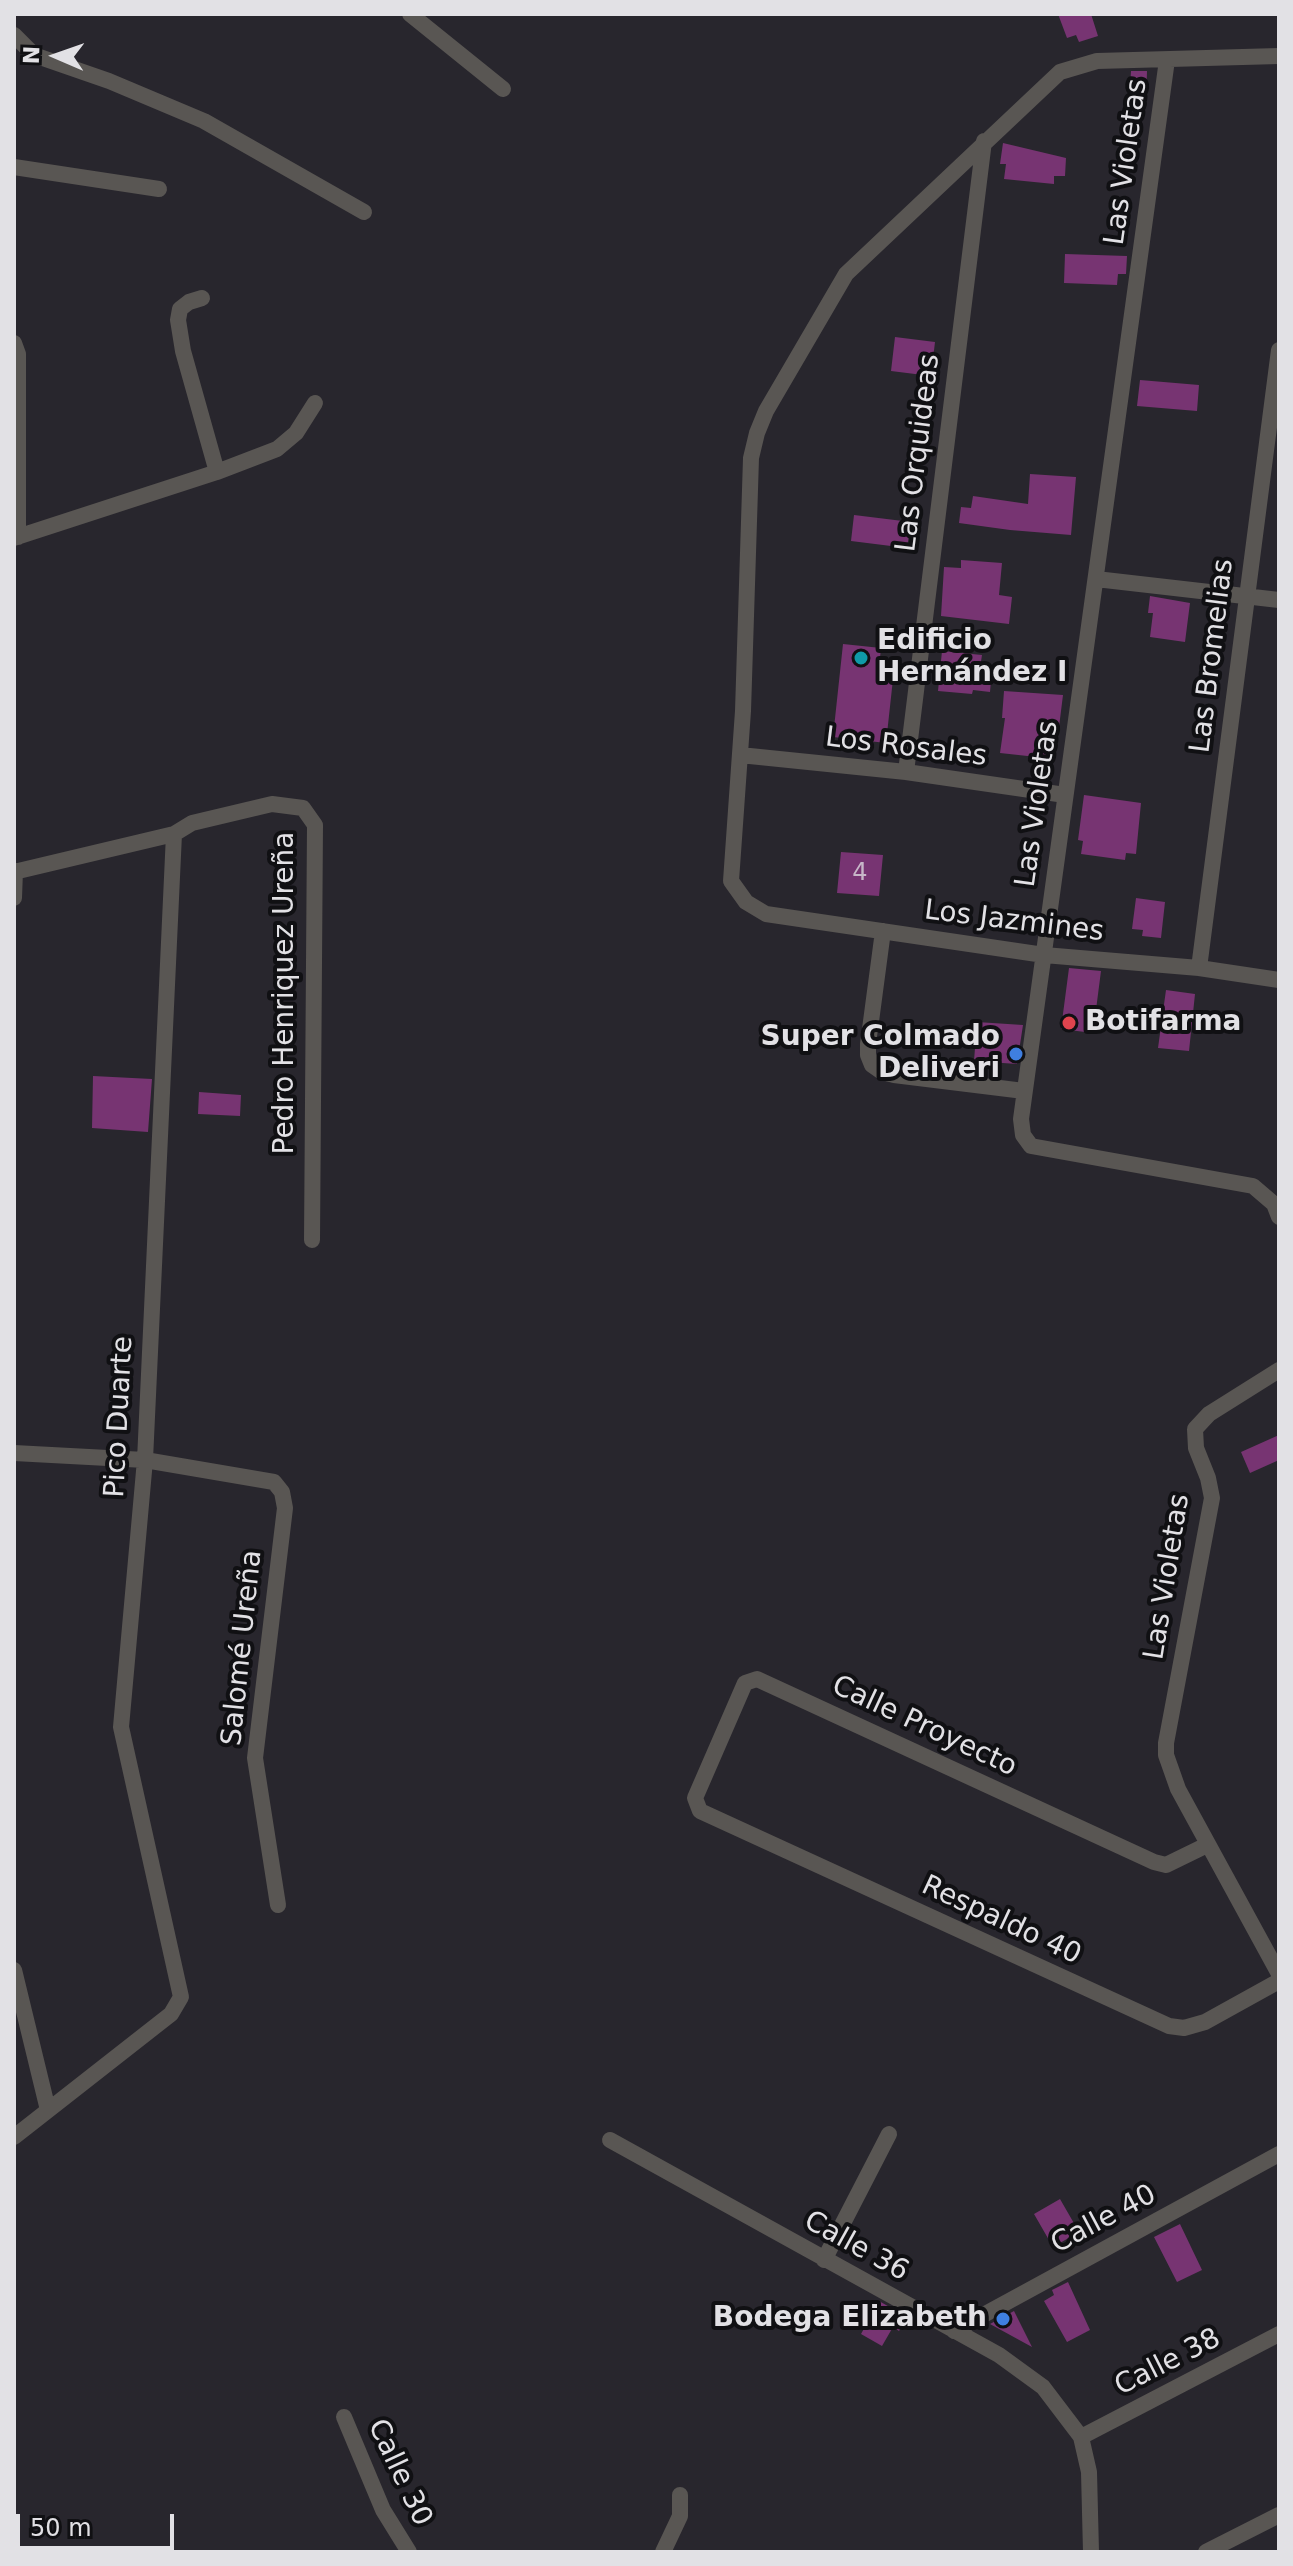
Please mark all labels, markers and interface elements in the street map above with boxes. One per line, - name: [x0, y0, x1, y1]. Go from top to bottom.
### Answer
- north arrow: [16, 16, 96, 96]
- text: N: [19, 46, 44, 65]
- street label: Las Violetas: [1099, 77, 1155, 247]
- street label: Las Orquideas: [890, 352, 948, 554]
- street label: Las Bromelias: [1184, 557, 1242, 755]
- place label: Edificio Hernández I: [877, 625, 1067, 691]
- marker: Edificio Hernández I: [852, 649, 870, 667]
- street label: Las Violetas: [1010, 719, 1066, 889]
- street label: Los Rosales: [823, 721, 989, 775]
- street label: Pedro Henriquez Ureña: [269, 832, 303, 1154]
- house number: 4: [852, 860, 868, 888]
- street label: Los Jazmines: [922, 894, 1106, 950]
- place label: Botifarma: [1085, 1006, 1242, 1040]
- marker: Botifarma: [1060, 1014, 1078, 1032]
- place label: Super Colmado Deliveri: [761, 1021, 1000, 1087]
- marker: Super Colmado Deliveri: [1007, 1045, 1025, 1063]
- street label: Pico Duarte: [99, 1335, 141, 1499]
- street label: Las Violetas: [1138, 1492, 1198, 1662]
- street label: Salomé Ureña: [216, 1548, 270, 1748]
- street label: Calle Proyecto: [826, 1669, 1022, 1785]
- street label: Respaldo 40: [916, 1869, 1086, 1973]
- street label: Calle 40: [1046, 2178, 1162, 2262]
- street label: Calle 36: [798, 2205, 914, 2289]
- place label: Bodega Elizabeth: [713, 2302, 987, 2336]
- marker: Bodega Elizabeth: [994, 2310, 1012, 2328]
- street label: Calle 38: [1110, 2322, 1226, 2404]
- street label: Calle 30: [360, 2414, 438, 2532]
- scale bar: [20, 2498, 178, 2548]
- text: 50 m: [30, 2514, 92, 2542]

